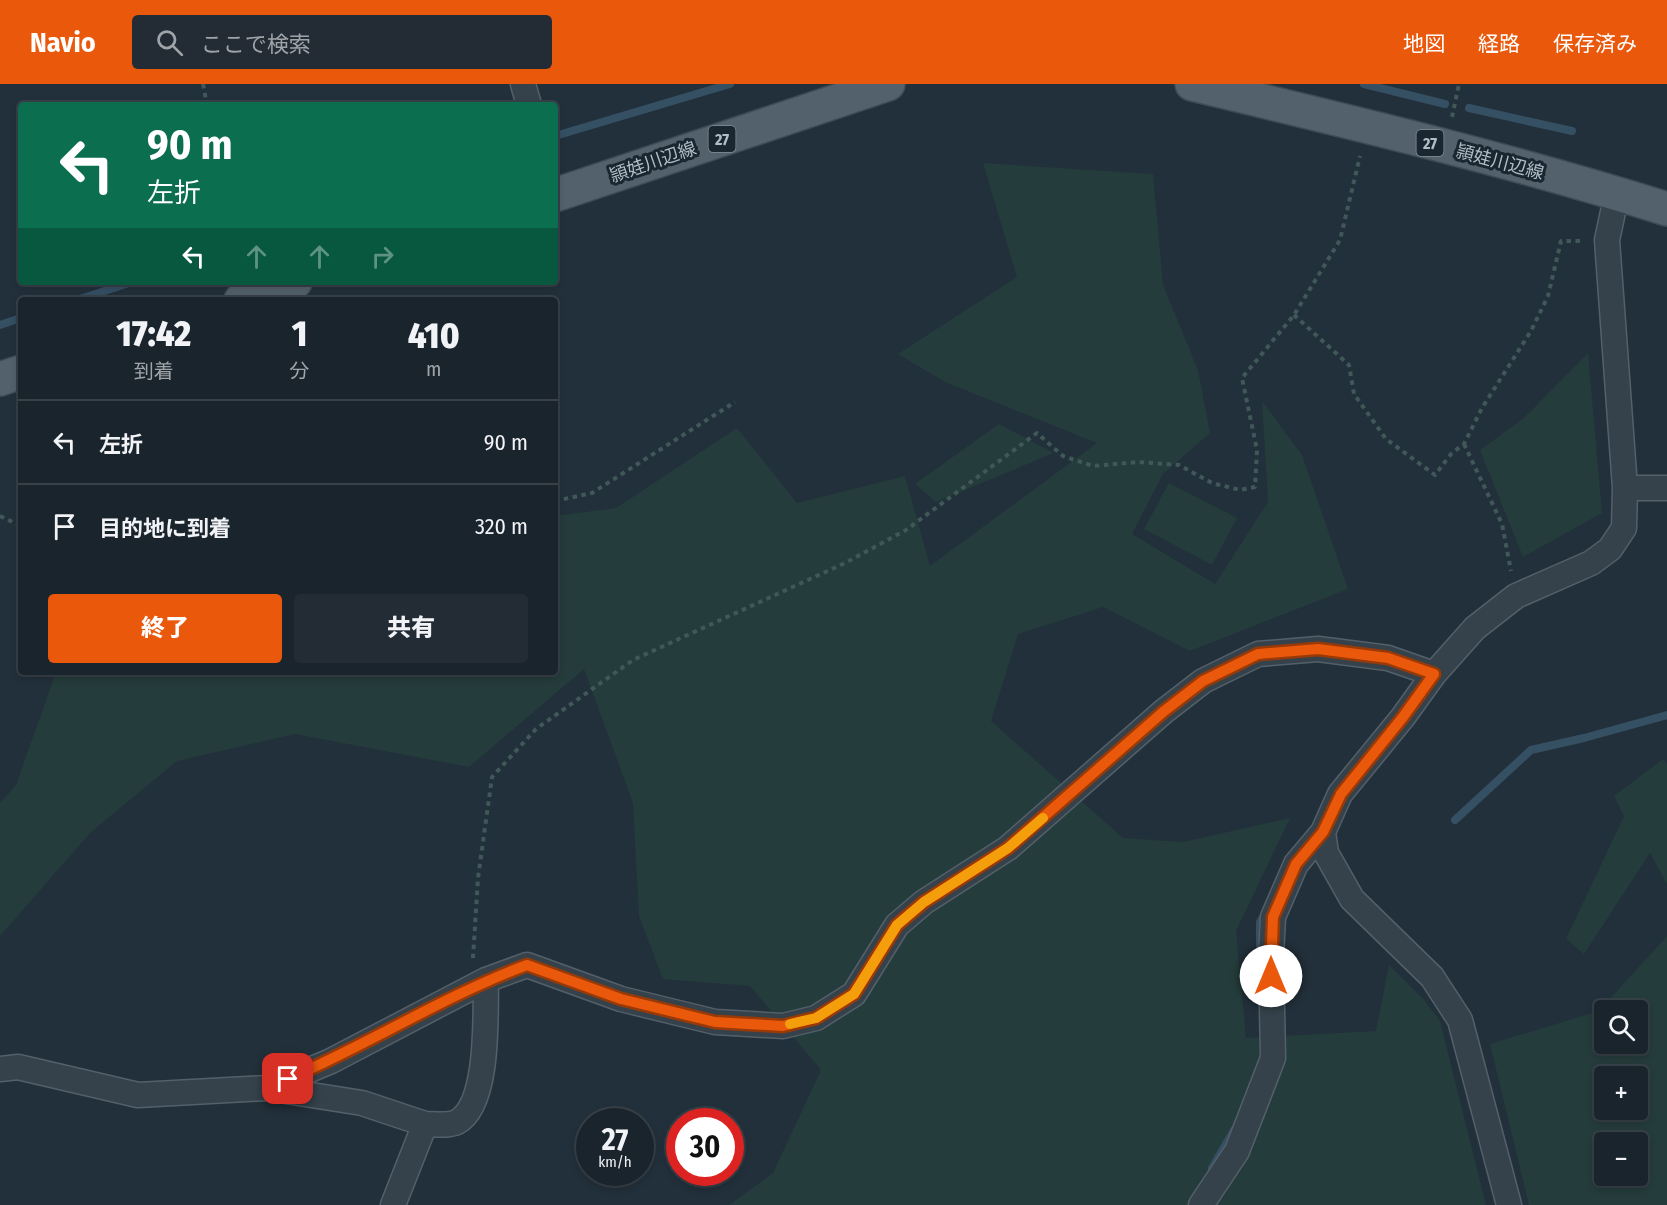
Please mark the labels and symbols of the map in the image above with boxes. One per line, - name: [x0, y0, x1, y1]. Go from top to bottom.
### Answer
- road number: 27: [708, 126, 736, 152]
- road number: 27: [1416, 130, 1444, 156]
- street label: 頴娃川辺線: [607, 137, 699, 187]
- street label: 頴娃川辺線: [1454, 140, 1546, 184]
- position arrow: [1239, 944, 1303, 1008]
- pin: [262, 1053, 313, 1104]
- speed limit sign: 30: [666, 1108, 744, 1186]

